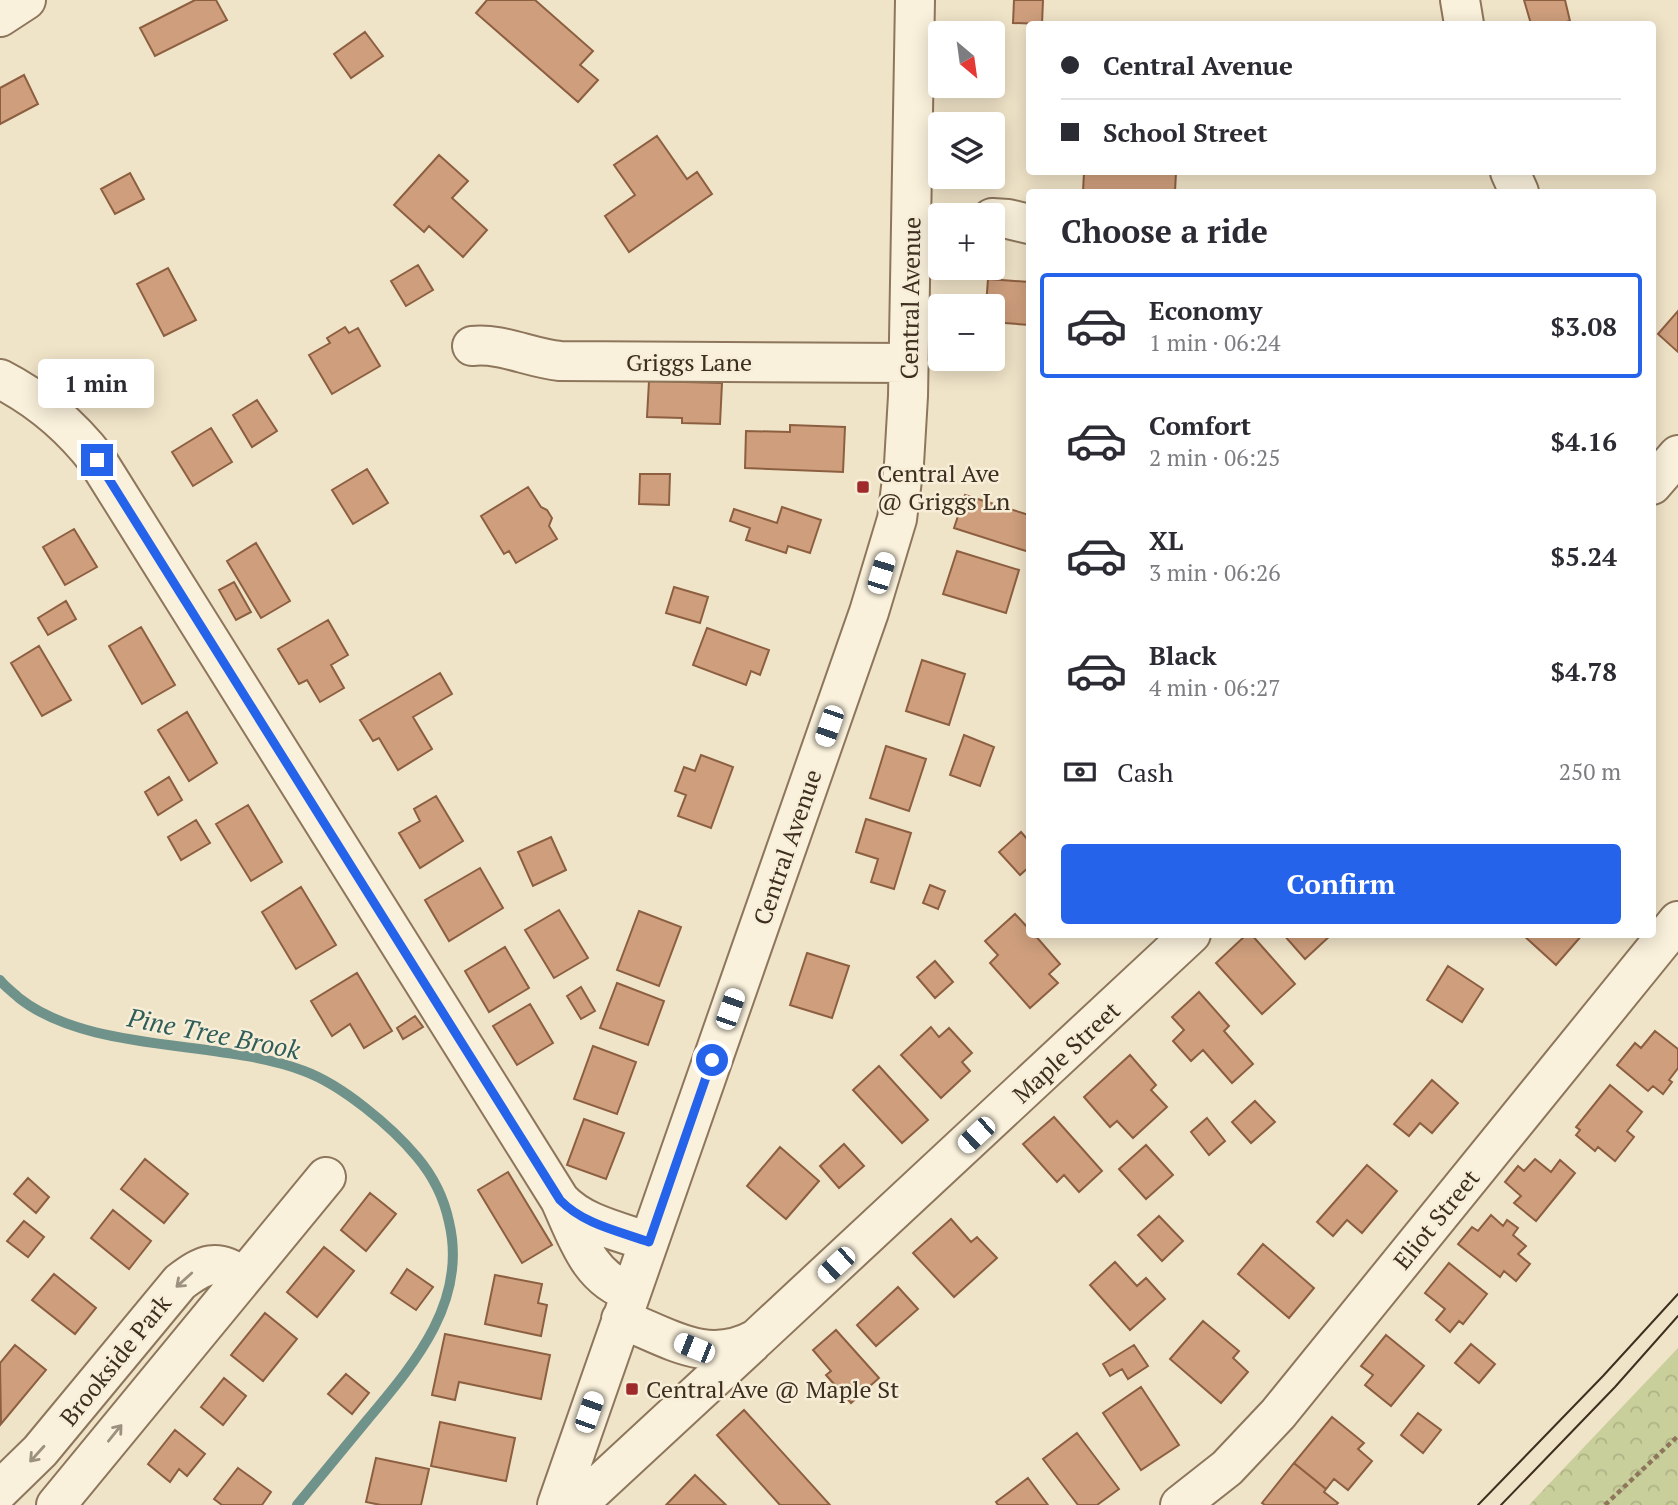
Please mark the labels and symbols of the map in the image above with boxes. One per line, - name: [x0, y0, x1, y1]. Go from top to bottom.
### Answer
- north arrow: [928, 21, 1004, 98]
- street label: Central Avenue: [893, 216, 927, 380]
- street label: Griggs Lane: [626, 346, 752, 378]
- callout: 1 min: [39, 358, 155, 407]
- route end: [81, 444, 113, 476]
- place label: Central Ave @ Griggs Ln: [877, 457, 1010, 517]
- marker: Central Ave @ Griggs Ln: [855, 479, 871, 495]
- car: [865, 550, 898, 596]
- car: [813, 703, 846, 749]
- street label: Central Avenue: [745, 765, 829, 929]
- car: [714, 986, 747, 1032]
- street label: Maple Street: [1005, 994, 1127, 1110]
- water label: Pine Tree Brook: [124, 999, 304, 1066]
- route start: [696, 1044, 728, 1076]
- car: [954, 1113, 999, 1157]
- street label: Eliot Street: [1386, 1162, 1486, 1276]
- car: [814, 1243, 859, 1287]
- one-way arrow: [175, 1272, 193, 1288]
- street label: Brookside Park: [52, 1287, 178, 1432]
- car: [671, 1330, 718, 1366]
- place label: Central Ave @ Maple St: [646, 1373, 899, 1405]
- marker: Central Ave @ Maple St: [624, 1381, 640, 1397]
- car: [573, 1389, 606, 1435]
- one-way arrow: [107, 1425, 123, 1443]
- one-way arrow: [29, 1445, 46, 1462]

